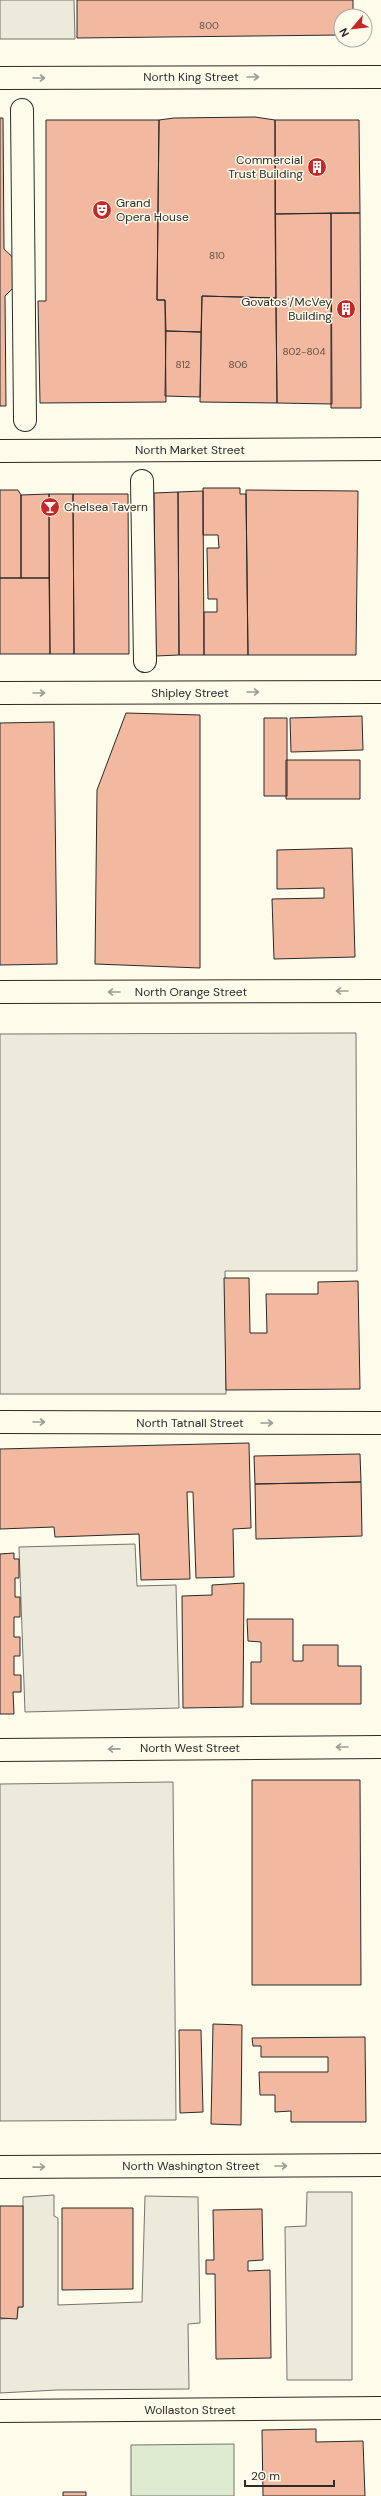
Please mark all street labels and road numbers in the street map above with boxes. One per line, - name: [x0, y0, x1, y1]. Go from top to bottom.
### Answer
- street label: North King Street: [143, 69, 239, 85]
- street label: North Market Street: [135, 442, 245, 458]
- street label: Shipley Street: [151, 685, 229, 701]
- street label: North Orange Street: [135, 984, 247, 1000]
- street label: North Tatnall Street: [136, 1415, 244, 1431]
- street label: North West Street: [140, 1740, 240, 1756]
- street label: North Washington Street: [122, 2158, 260, 2174]
- street label: Wollaston Street: [144, 2402, 236, 2418]

